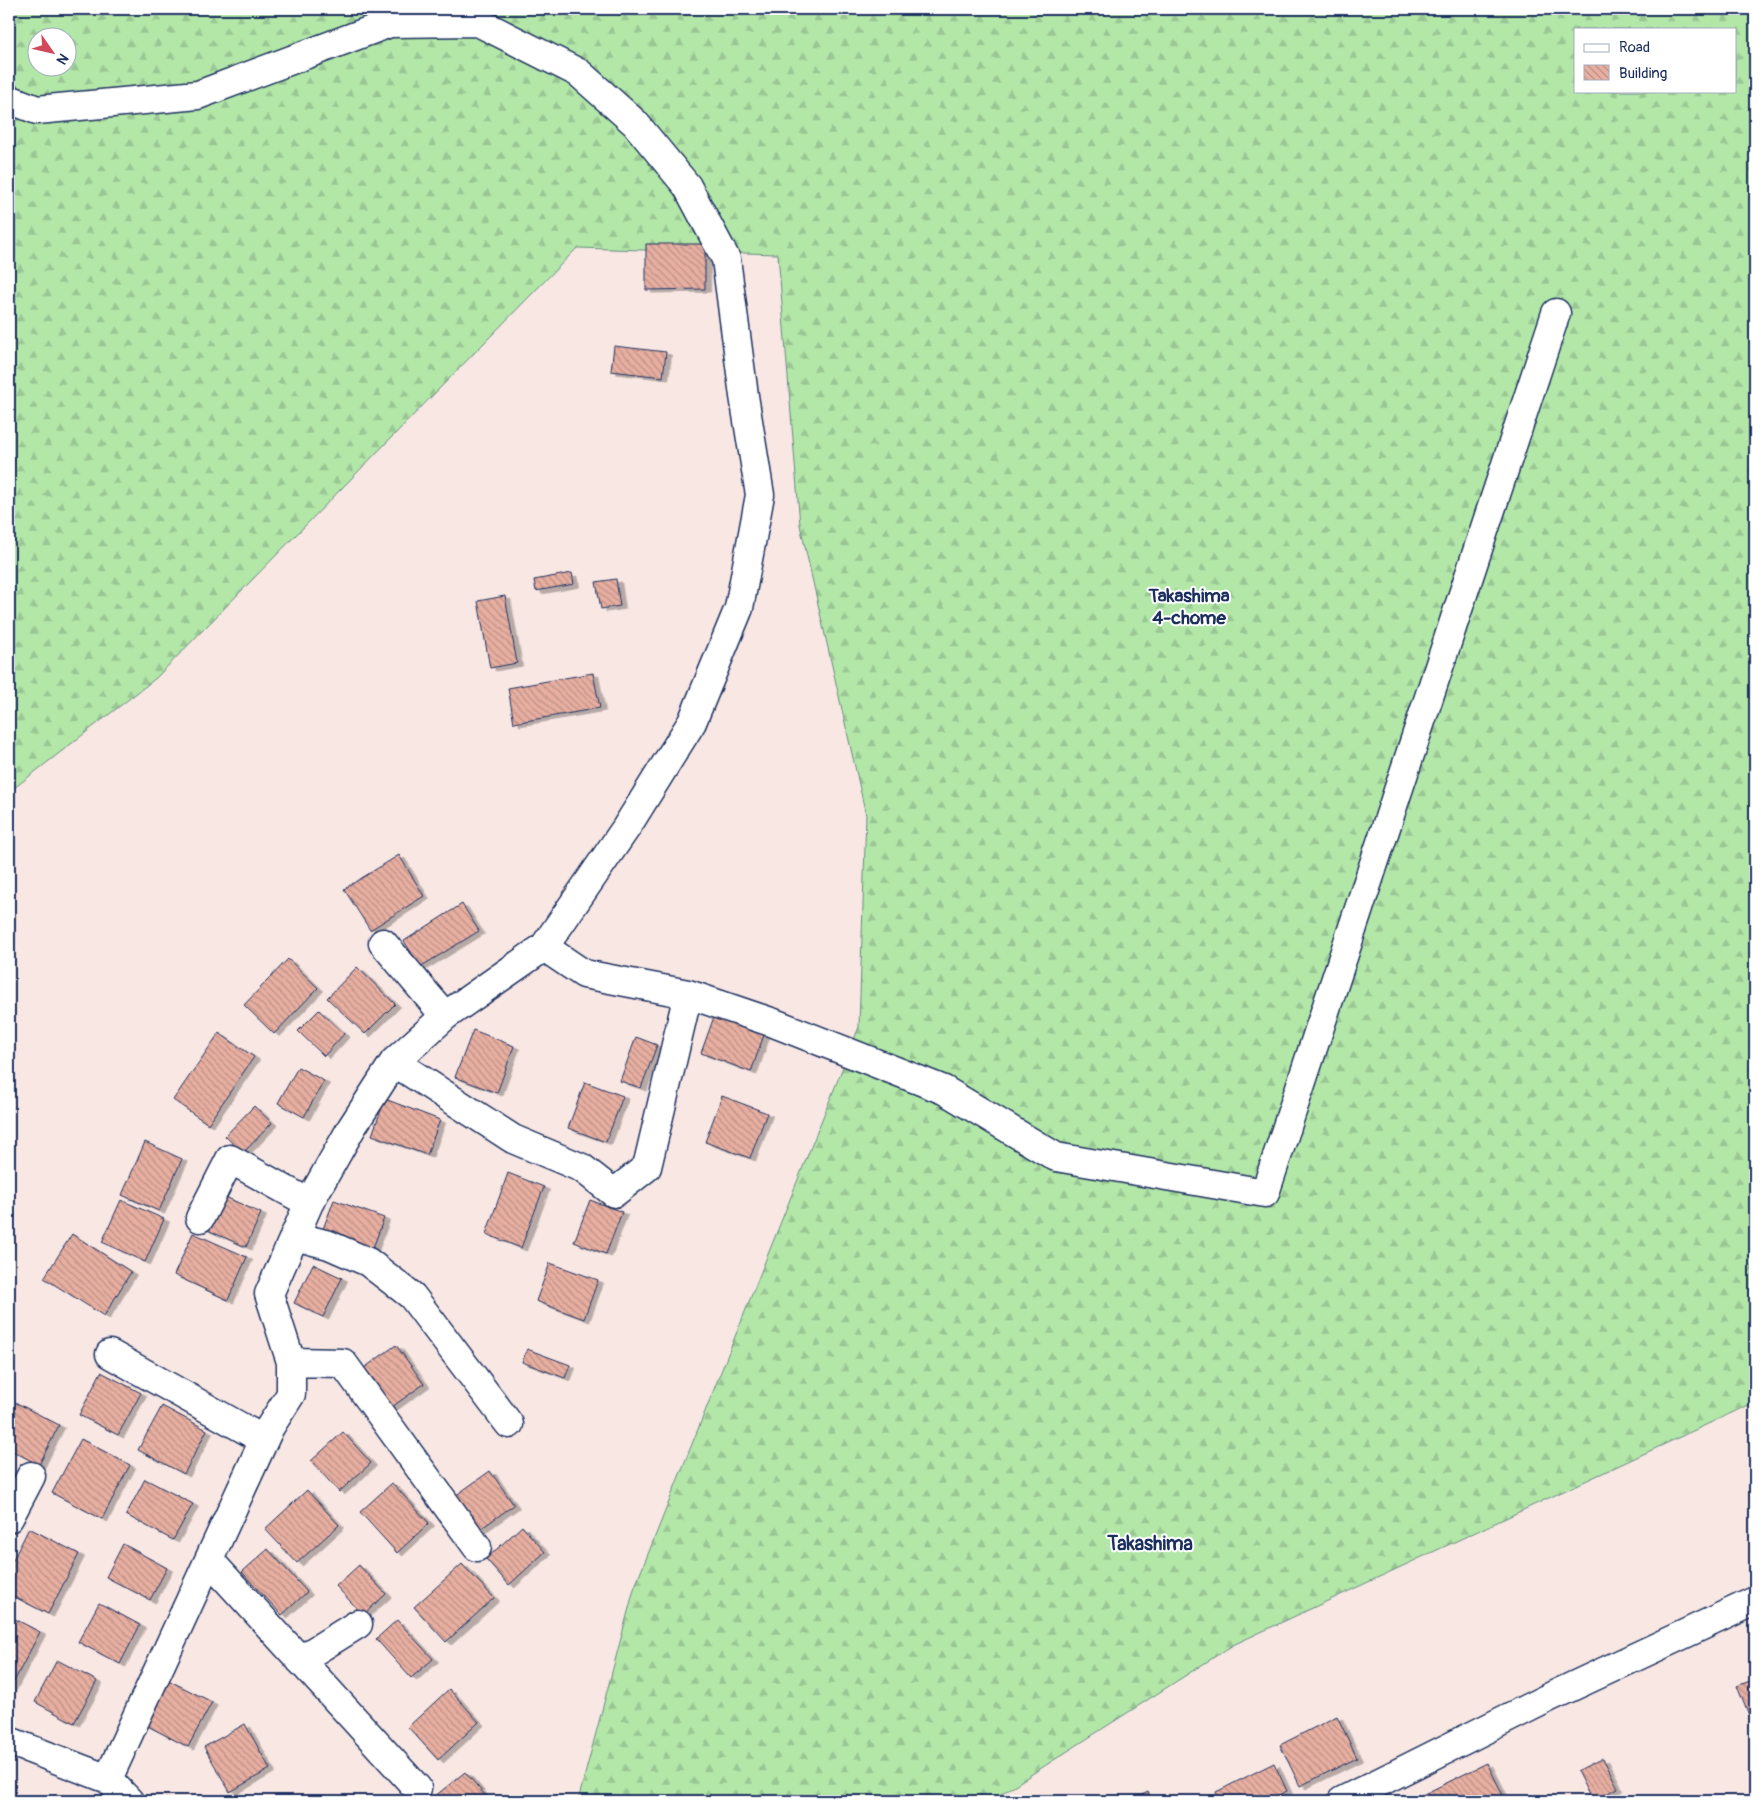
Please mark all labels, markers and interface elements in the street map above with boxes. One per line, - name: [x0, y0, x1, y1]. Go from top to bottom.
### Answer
- north arrow: [28, 28, 78, 78]
- legend: [1574, 28, 1736, 92]
- text: Road: [1619, 38, 1650, 57]
- text: N: [53, 50, 72, 68]
- text: Building: [1619, 64, 1667, 83]
- district label: Takashima 4-chome: [1147, 584, 1230, 630]
- district label: Takashima: [1106, 1531, 1193, 1556]

